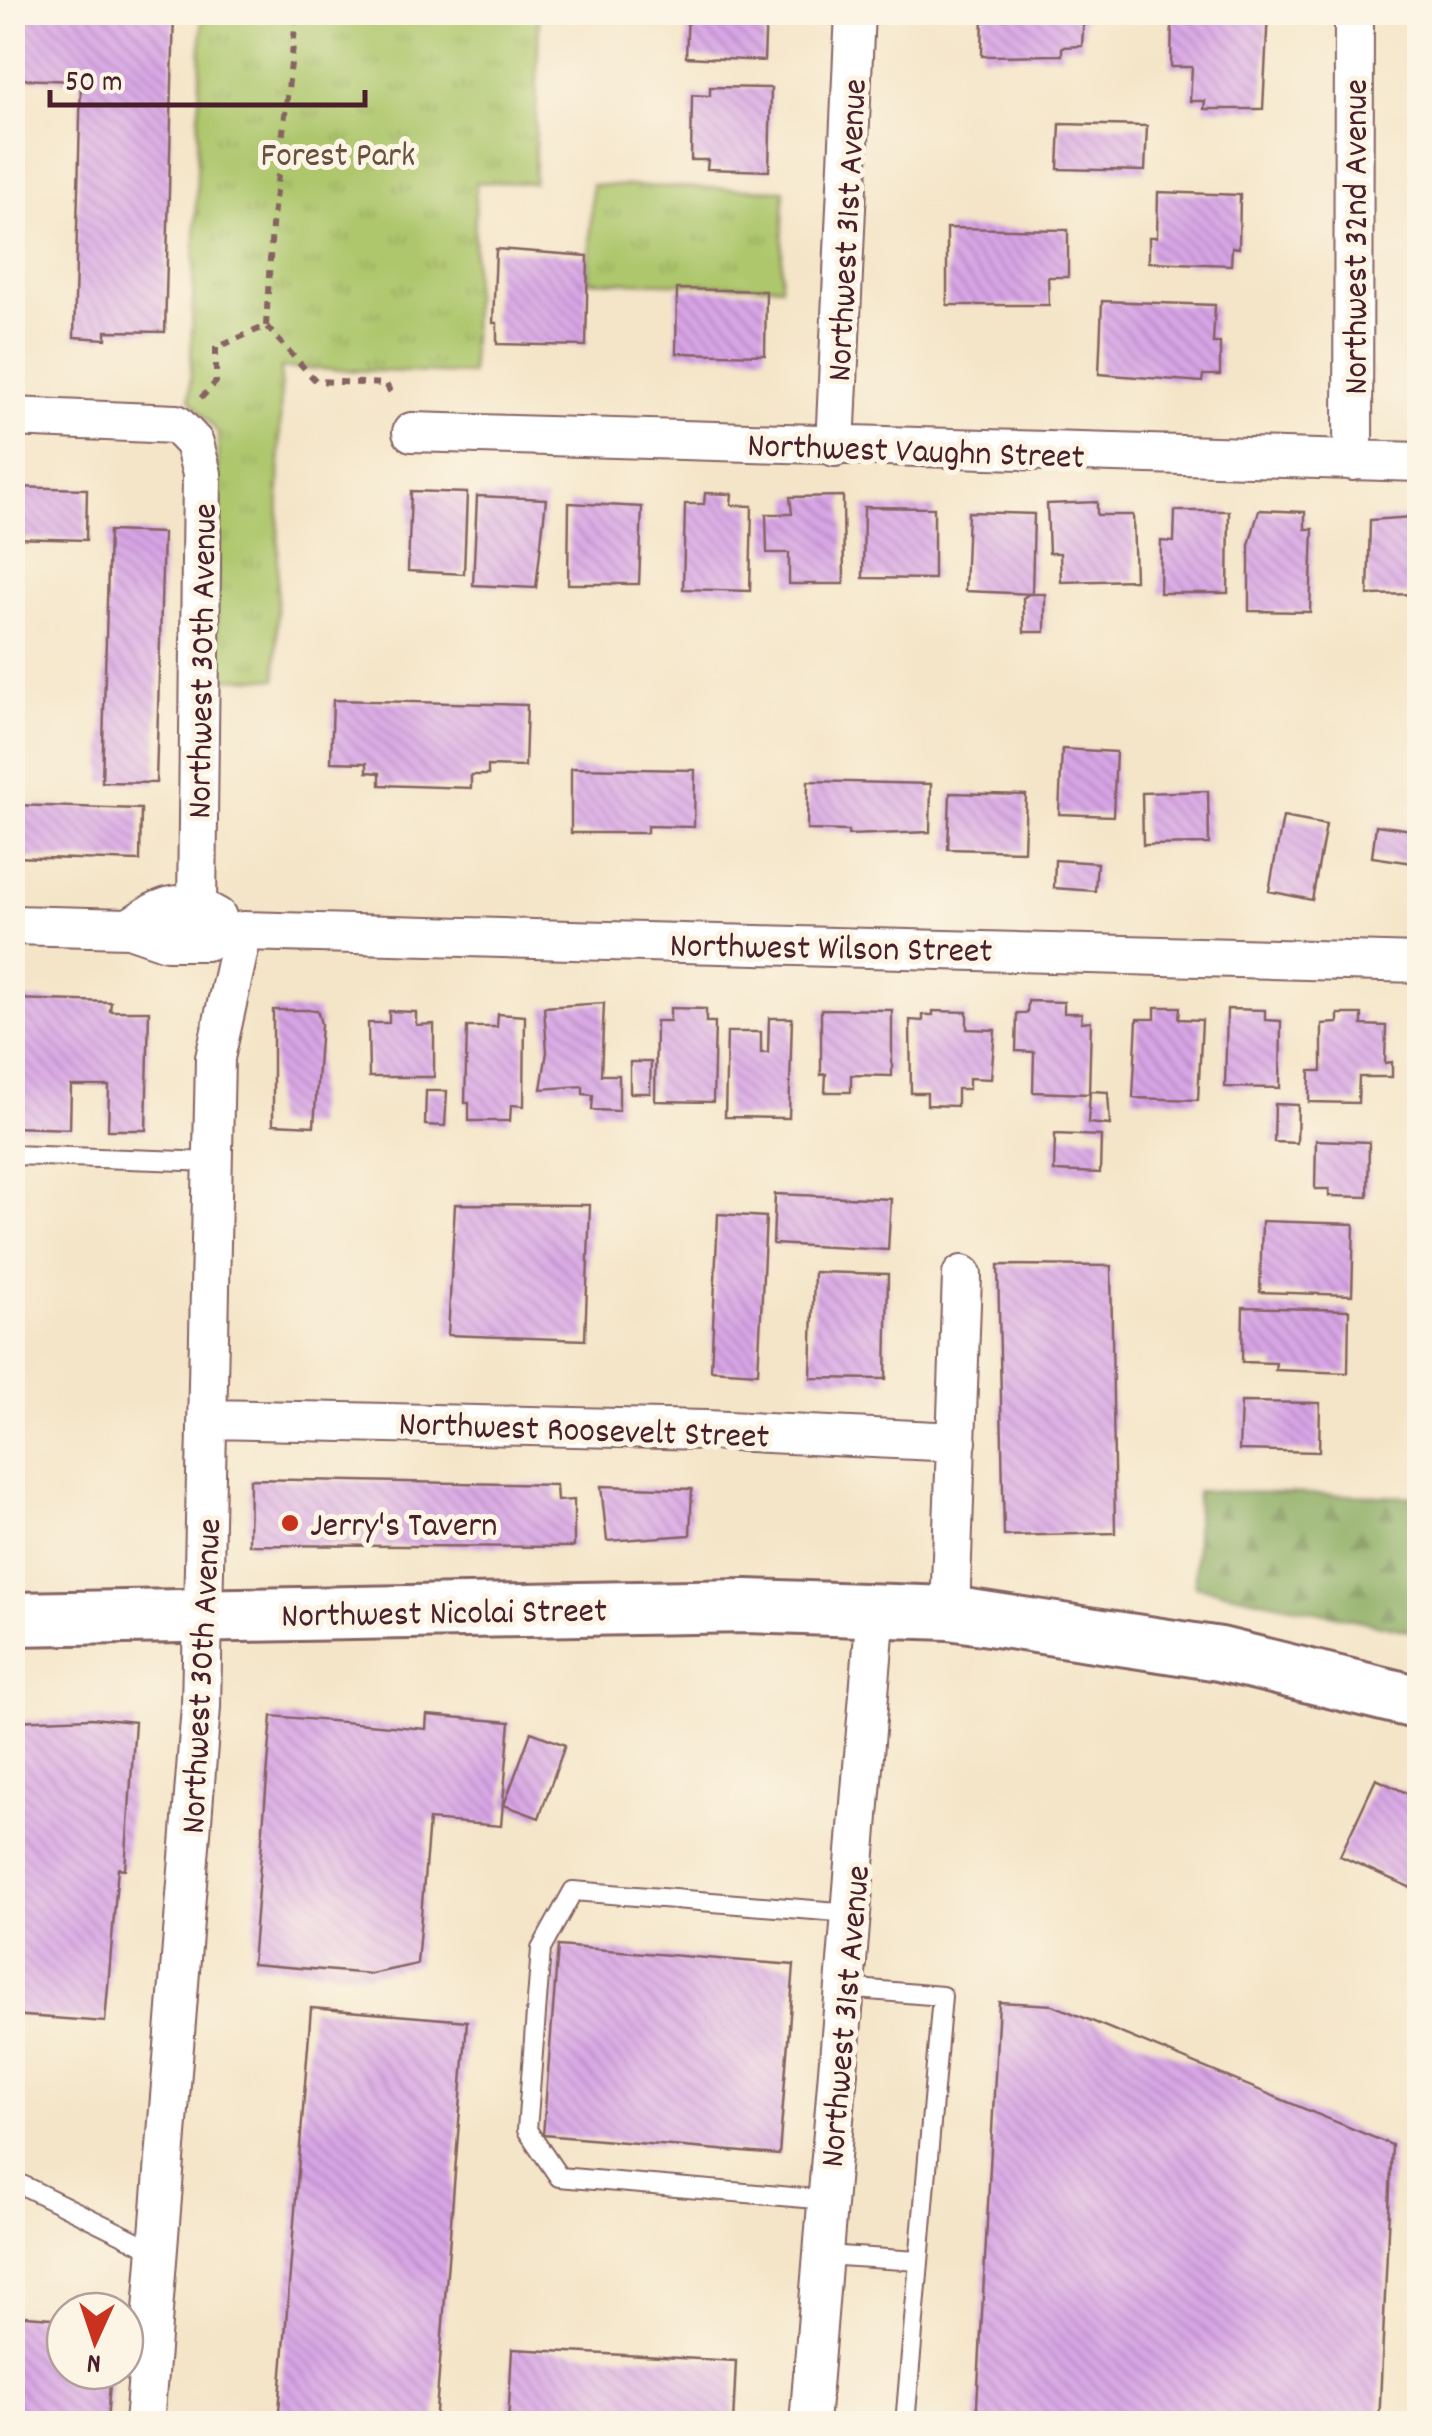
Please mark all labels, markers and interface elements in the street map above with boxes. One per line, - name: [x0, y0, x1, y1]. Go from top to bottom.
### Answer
- scale bar: [50, 45, 365, 107]
- text: 50 m: [65, 63, 123, 106]
- street label: Northwest 31st Avenue: [817, 78, 883, 383]
- street label: Northwest 32nd Avenue: [1334, 79, 1384, 395]
- park label: Forest Park: [261, 133, 415, 183]
- street label: Northwest Vaughn Street: [746, 423, 1085, 485]
- street label: Northwest 30th Avenue: [177, 503, 233, 819]
- street label: Northwest Wilson Street: [669, 923, 993, 979]
- street label: Northwest Roosevelt Street: [398, 1402, 770, 1464]
- place label: Jerry's Tavern: [310, 1503, 498, 1553]
- marker: Jerry's Tavern: [279, 1512, 301, 1534]
- street label: Northwest 30th Avenue: [171, 1517, 237, 1835]
- street label: Northwest Nicolai Street: [281, 1588, 608, 1644]
- street label: Northwest 31st Avenue: [810, 1863, 886, 2170]
- north arrow: [45, 2291, 145, 2391]
- text: N: [86, 2341, 102, 2381]

